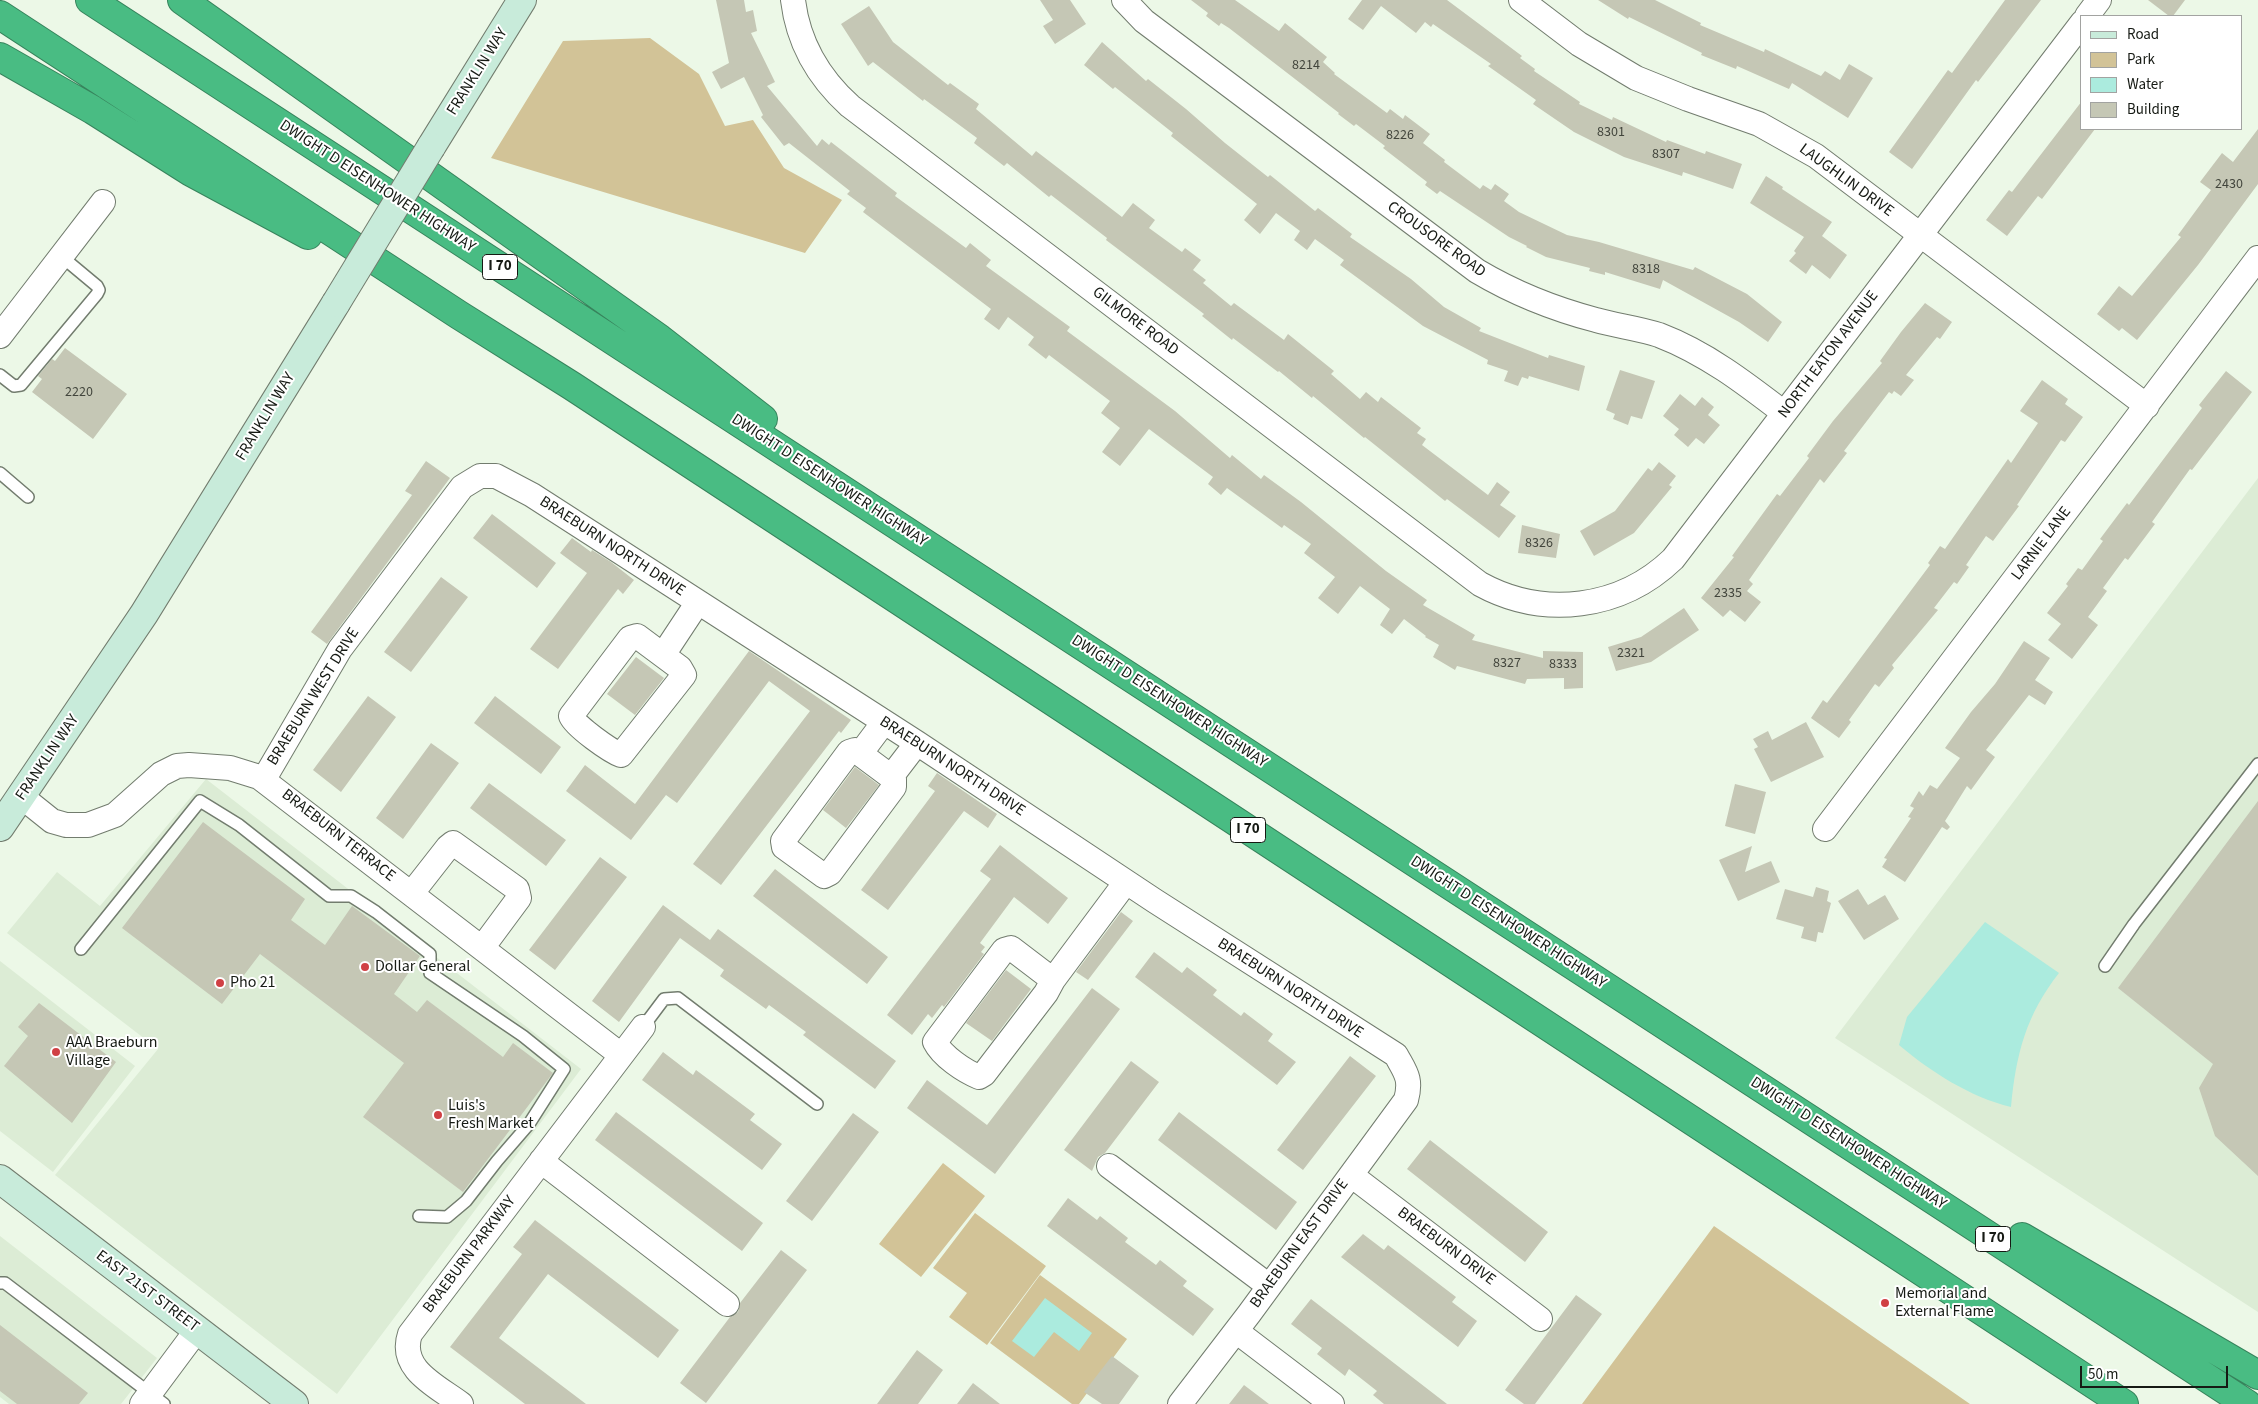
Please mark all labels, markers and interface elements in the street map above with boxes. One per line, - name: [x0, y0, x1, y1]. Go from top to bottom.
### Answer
- legend: [2080, 15, 2243, 130]
- text: Road: [2127, 24, 2159, 45]
- street label: FRANKLIN WAY: [444, 25, 512, 119]
- text: Park: [2127, 49, 2155, 70]
- house number: 8214: [1292, 58, 1320, 74]
- text: Water: [2127, 74, 2163, 95]
- text: Building: [2127, 99, 2179, 120]
- street label: DWIGHT D EISENHOWER HIGHWAY: [276, 116, 478, 258]
- house number: 8301: [1597, 125, 1625, 141]
- house number: 8226: [1386, 128, 1414, 144]
- street label: LAUGHLIN DRIVE: [1795, 140, 1897, 222]
- house number: 8307: [1652, 147, 1680, 163]
- house number: 2430: [2215, 177, 2243, 193]
- street label: CROUSORE ROAD: [1383, 198, 1489, 282]
- road number: I 70: [482, 254, 518, 280]
- house number: 8318: [1632, 262, 1660, 278]
- street label: GILMORE ROAD: [1088, 283, 1182, 361]
- street label: NORTH EATON AVENUE: [1775, 287, 1883, 423]
- street label: FRANKLIN WAY: [232, 369, 300, 465]
- house number: 2220: [65, 385, 93, 401]
- street label: DWIGHT D EISENHOWER HIGHWAY: [728, 410, 930, 552]
- street label: BRAEBURN NORTH DRIVE: [536, 493, 688, 601]
- street label: LARNIE LANE: [2008, 503, 2076, 585]
- house number: 8326: [1525, 536, 1553, 552]
- house number: 2335: [1714, 586, 1742, 602]
- street label: BRAEBURN WEST DRIVE: [264, 625, 364, 769]
- street label: DWIGHT D EISENHOWER HIGHWAY: [1068, 631, 1270, 773]
- house number: 2321: [1617, 646, 1645, 662]
- house number: 8327: [1493, 656, 1521, 672]
- house number: 8333: [1549, 657, 1577, 673]
- street label: FRANKLIN WAY: [12, 711, 84, 805]
- street label: BRAEBURN NORTH DRIVE: [876, 713, 1028, 821]
- street label: BRAEBURN TERRACE: [277, 786, 399, 886]
- road number: I 70: [1230, 818, 1266, 842]
- street label: DWIGHT D EISENHOWER HIGHWAY: [1407, 852, 1609, 994]
- street label: BRAEBURN NORTH DRIVE: [1214, 935, 1366, 1043]
- place label: Dollar General: [375, 957, 470, 977]
- marker: Dollar General: [359, 961, 371, 973]
- place label: Pho 21: [230, 973, 276, 993]
- marker: Pho 21: [214, 977, 226, 989]
- place label: AAA Braeburn Village: [66, 1033, 157, 1071]
- marker: AAA Braeburn Village: [50, 1046, 62, 1058]
- street label: DWIGHT D EISENHOWER HIGHWAY: [1747, 1073, 1949, 1215]
- place label: Luis's Fresh Market: [448, 1096, 534, 1134]
- marker: Luis's Fresh Market: [432, 1109, 444, 1121]
- street label: BRAEBURN EAST DRIVE: [1247, 1176, 1353, 1312]
- street label: BRAEBURN PARKWAY: [420, 1193, 520, 1317]
- street label: BRAEBURN DRIVE: [1393, 1204, 1499, 1290]
- road number: I 70: [1976, 1226, 2010, 1252]
- street label: EAST 21ST STREET: [92, 1247, 202, 1337]
- place label: Memorial and External Flame: [1895, 1284, 1994, 1322]
- marker: Memorial and External Flame: [1879, 1297, 1891, 1309]
- scale bar: [2083, 1356, 2230, 1388]
- text: 50 m: [2088, 1364, 2118, 1385]

